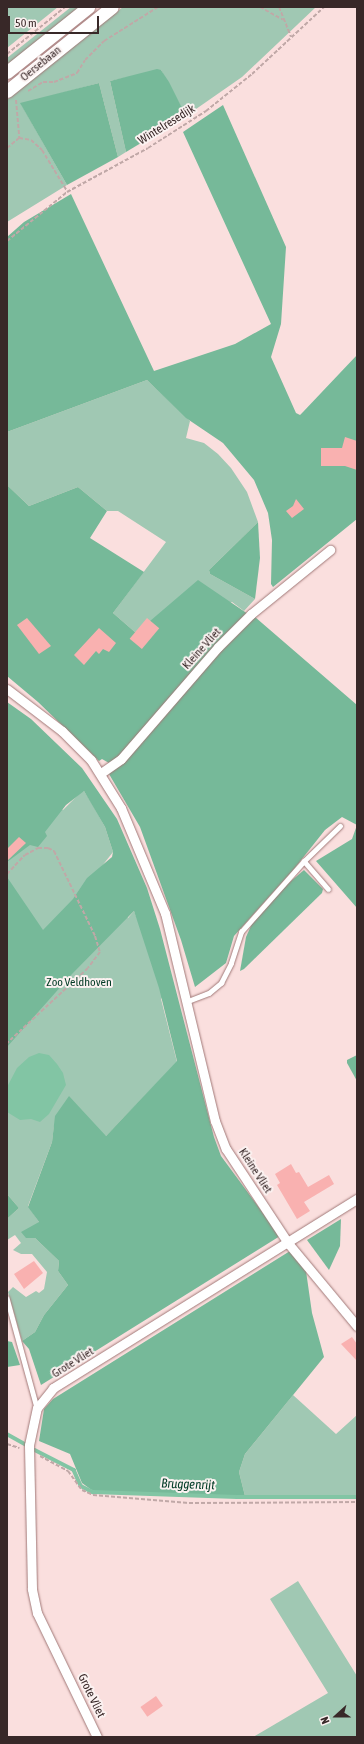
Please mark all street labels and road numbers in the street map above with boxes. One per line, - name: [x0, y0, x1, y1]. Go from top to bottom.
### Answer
- street label: Oersebaan: [18, 43, 64, 85]
- street label: Wintelresedijk: [136, 102, 198, 148]
- street label: Kleine Vliet: [180, 625, 224, 673]
- street label: Kleine Vliet: [235, 1146, 275, 1196]
- street label: Grote Vliet: [49, 1345, 97, 1381]
- street label: Grote Vliet: [74, 1672, 108, 1720]

